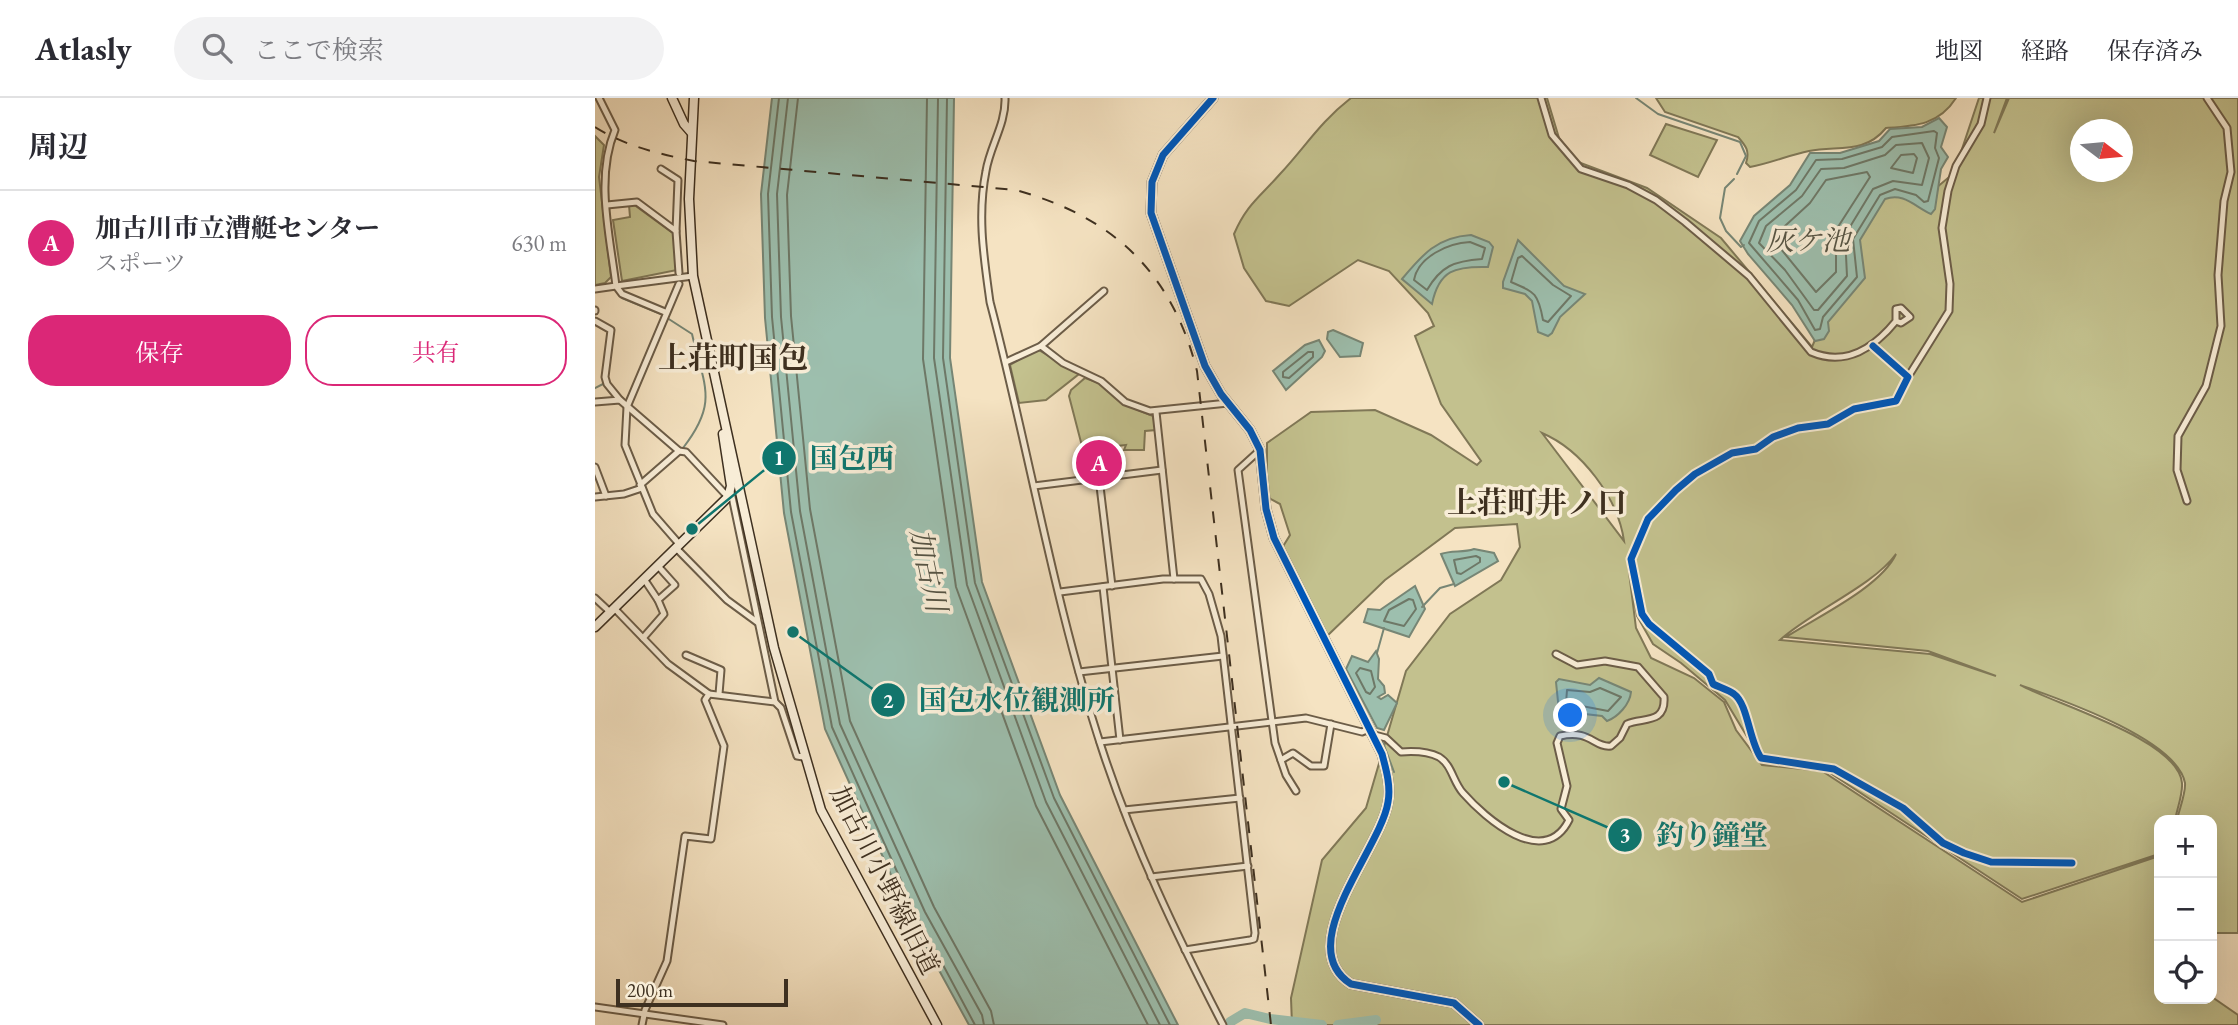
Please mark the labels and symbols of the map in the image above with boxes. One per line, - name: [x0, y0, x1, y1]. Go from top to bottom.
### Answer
- north arrow: [2070, 119, 2133, 182]
- water label: 灰ケ池: [1766, 222, 1853, 258]
- district label: 上荘町国包: [658, 338, 808, 377]
- callout: 国包西: [761, 433, 908, 482]
- pin: A: [1076, 437, 1122, 489]
- text: 国包西: [810, 440, 894, 476]
- text: 1: [773, 444, 785, 471]
- district label: 上荘町井ノ口: [1447, 483, 1627, 522]
- water label: 加古川: [903, 525, 956, 618]
- callout: 国包水位観測所: [870, 676, 1129, 725]
- text: 国包水位観測所: [919, 682, 1115, 718]
- text: 2: [882, 687, 894, 714]
- your location: [1553, 698, 1587, 732]
- street label: 加古川小野線旧道: [823, 780, 947, 980]
- callout: 釣り鐘堂: [1607, 810, 1782, 859]
- text: 釣り鐘堂: [1656, 817, 1768, 853]
- text: 3: [1619, 821, 1631, 848]
- scale bar: [616, 976, 787, 1008]

